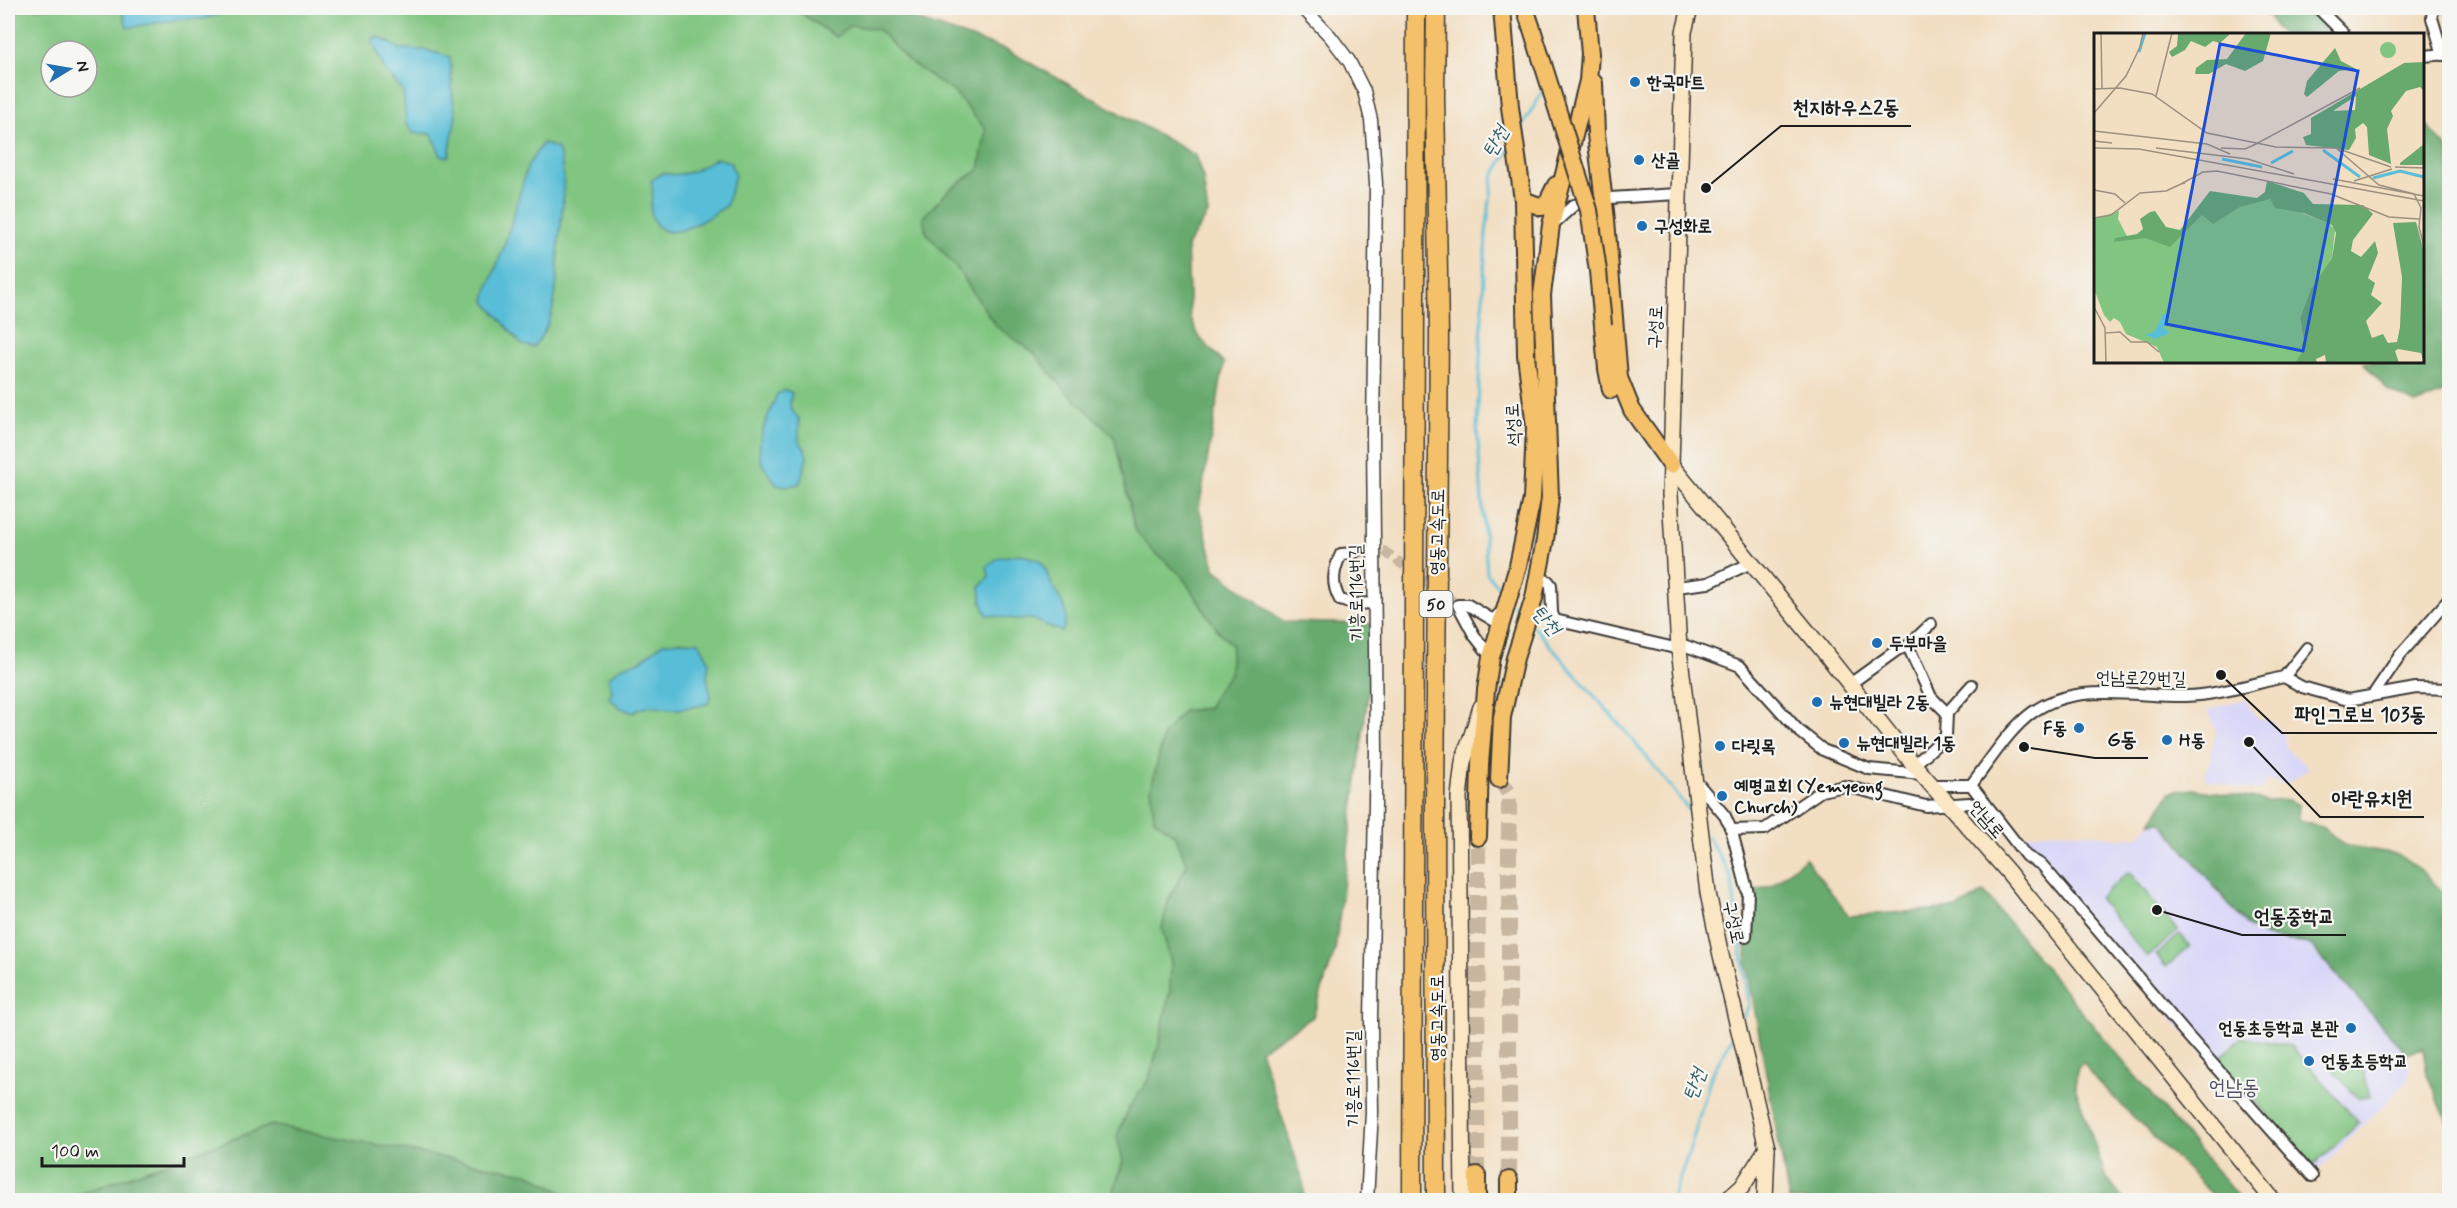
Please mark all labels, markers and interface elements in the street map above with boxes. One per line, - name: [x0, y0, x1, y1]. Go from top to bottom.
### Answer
- inset map: [2094, 33, 2424, 363]
- north arrow: [39, 39, 99, 99]
- text: N: [71, 59, 94, 74]
- place label: 한국마트: [1646, 71, 1705, 95]
- marker: 한국마트: [1628, 75, 1642, 89]
- callout: 천지하우스2동: [1781, 88, 1911, 126]
- text: 천지하우스2동: [1793, 95, 1899, 122]
- water label: 탄천: [1477, 119, 1517, 162]
- place label: 산골: [1651, 149, 1680, 173]
- marker: 산골: [1632, 153, 1646, 167]
- place label: 구성화로: [1654, 215, 1712, 239]
- marker: 구성화로: [1635, 219, 1649, 233]
- street label: 구성로: [1643, 305, 1669, 349]
- street label: 석성로: [1501, 403, 1527, 447]
- street label: 영동고속도로: [1425, 488, 1451, 576]
- street label: 기흥로116번길: [1344, 543, 1370, 642]
- road number: 50: [1420, 591, 1452, 617]
- water label: 탄천: [1525, 600, 1568, 643]
- place label: 두부마을: [1889, 632, 1947, 656]
- marker: 두부마을: [1870, 636, 1884, 650]
- street label: 언남로29번길: [2096, 666, 2187, 692]
- place label: 뉴현대빌라 2동: [1829, 691, 1930, 715]
- marker: 뉴현대빌라 2동: [1810, 695, 1824, 709]
- callout: 파인그로브 103동: [2282, 695, 2437, 733]
- text: 파인그로브 103동: [2294, 702, 2426, 729]
- place label: F동: [2043, 717, 2067, 741]
- callout: G동: [2095, 720, 2148, 758]
- marker: F동: [2072, 721, 2086, 735]
- text: G동: [2107, 727, 2137, 754]
- place label: H동: [2179, 729, 2205, 753]
- place label: 뉴현대빌라 1동: [1856, 732, 1956, 756]
- marker: H동: [2160, 733, 2174, 747]
- place label: 다릿목: [1732, 735, 1775, 759]
- marker: 뉴현대빌라 1동: [1837, 736, 1851, 750]
- marker: 다릿목: [1713, 739, 1727, 753]
- place label: 예명교회 (Yemyeong Church): [1734, 775, 1883, 820]
- callout: 아란유치원: [2320, 779, 2424, 817]
- text: 아란유치원: [2332, 786, 2412, 813]
- marker: 예명교회 (Yemyeong Church): [1715, 789, 1729, 803]
- street label: 언남로: [1963, 795, 2010, 844]
- callout: 언동중학교: [2242, 897, 2346, 935]
- street label: 구성로: [1717, 898, 1749, 946]
- text: 언동중학교: [2254, 904, 2334, 931]
- street label: 영동고속도로: [1426, 975, 1450, 1061]
- place label: 언동초등학교 본관: [2218, 1017, 2340, 1041]
- marker: 언동초등학교 본관: [2344, 1021, 2358, 1035]
- street label: 기흥로116번길: [1342, 1030, 1366, 1128]
- place label: 언동초등학교: [2321, 1050, 2408, 1074]
- marker: 언동초등학교: [2302, 1054, 2316, 1068]
- water label: 탄천: [1677, 1063, 1714, 1104]
- district label: 언남동: [2209, 1074, 2259, 1102]
- scale bar: [42, 1130, 184, 1168]
- text: 100 m: [51, 1140, 99, 1164]

